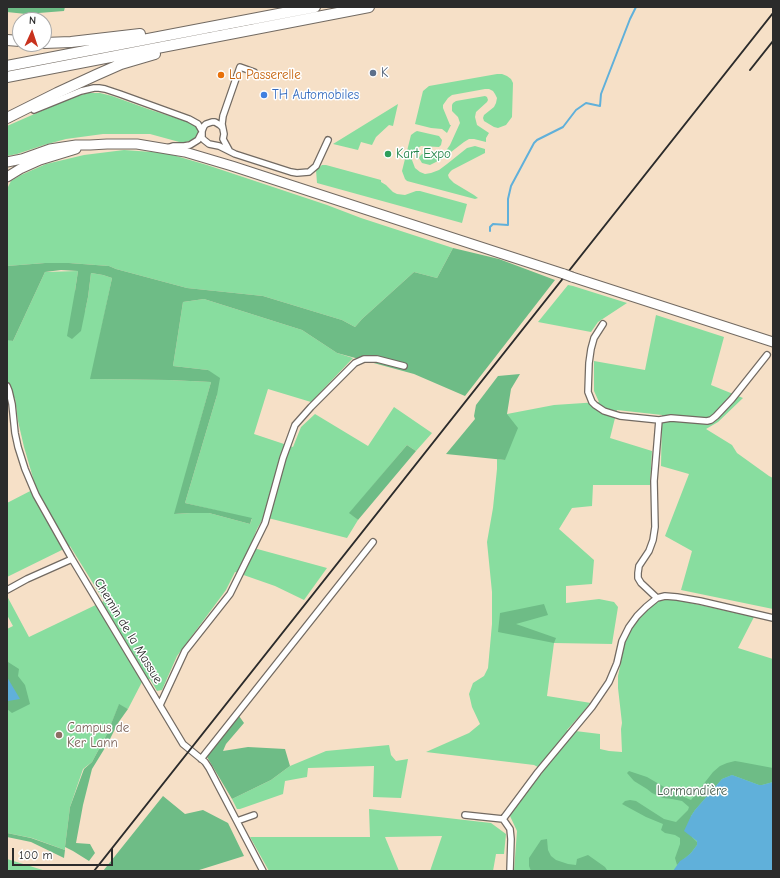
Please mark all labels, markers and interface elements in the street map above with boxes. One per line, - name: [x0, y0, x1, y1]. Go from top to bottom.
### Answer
- north arrow: [12, 12, 52, 52]
- text: N: [29, 14, 37, 27]
- place label: K: [381, 65, 388, 81]
- place label: La Passerelle: [229, 67, 301, 83]
- marker: K: [368, 68, 378, 78]
- marker: La Passerelle: [216, 70, 226, 80]
- place label: TH Automobiles: [272, 87, 359, 103]
- marker: TH Automobiles: [259, 90, 269, 100]
- place label: Kart Expo: [396, 146, 451, 162]
- marker: Kart Expo: [383, 149, 393, 159]
- street label: Chemin de la Massue: [90, 576, 166, 686]
- place label: Campus de Ker Lann: [67, 720, 129, 751]
- marker: Campus de Ker Lann: [54, 730, 64, 740]
- park label: Lormandière: [657, 783, 727, 799]
- scale bar: [14, 840, 115, 866]
- text: 100 m: [19, 848, 52, 862]

